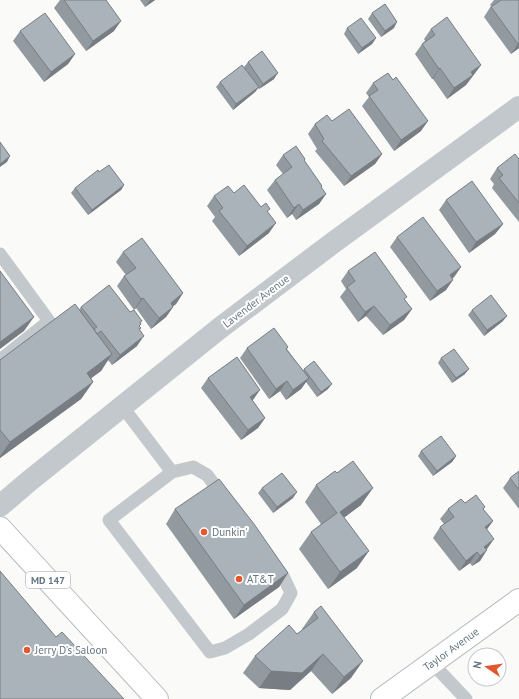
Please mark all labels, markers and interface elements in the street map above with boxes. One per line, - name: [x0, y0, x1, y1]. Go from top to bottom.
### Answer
- street label: Lavender Avenue: [220, 271, 292, 331]
- place label: Dunkin': [212, 525, 248, 539]
- marker: Dunkin': [199, 527, 209, 537]
- road number: MD 147: [26, 572, 70, 588]
- place label: AT&T: [247, 572, 274, 586]
- marker: AT&T: [234, 574, 244, 584]
- street label: Taylor Avenue: [420, 624, 482, 674]
- place label: Jerry D's Saloon: [34, 643, 107, 657]
- marker: Jerry D's Saloon: [22, 645, 32, 655]
- north arrow: [467, 647, 507, 687]
- text: N: [470, 660, 485, 670]

